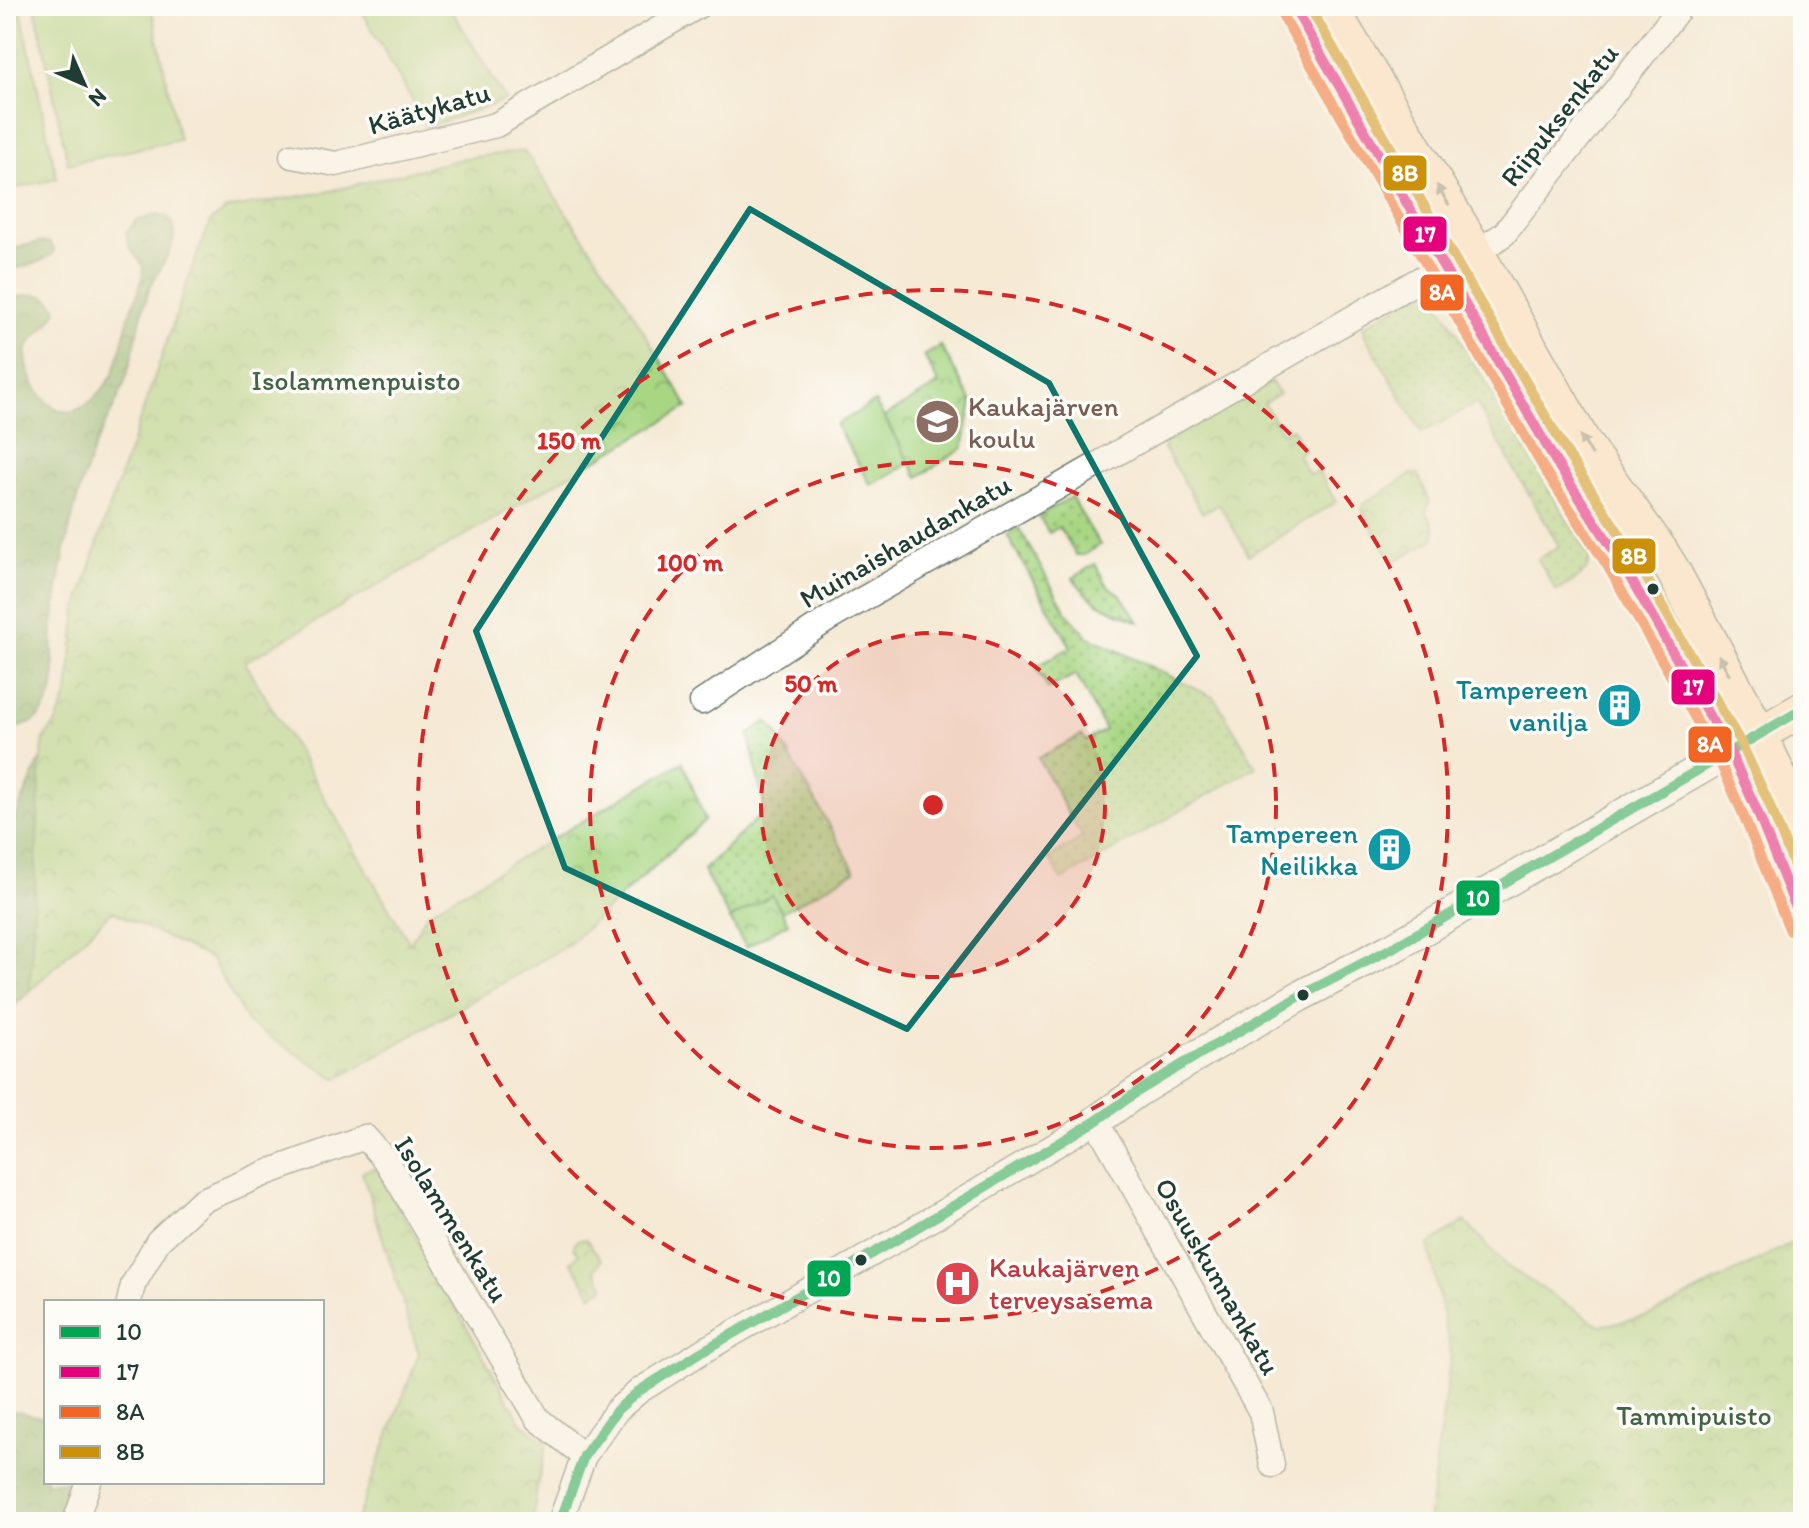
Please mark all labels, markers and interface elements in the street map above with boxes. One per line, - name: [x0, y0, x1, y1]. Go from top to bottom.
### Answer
- street label: Riipuksenkatu: [1493, 36, 1626, 193]
- north arrow: [44, 44, 124, 124]
- street label: Käätykatu: [364, 74, 494, 142]
- text: N: [83, 83, 113, 113]
- line badge: 8B: [1382, 154, 1428, 192]
- text: 8B: [1392, 160, 1418, 187]
- one-way arrow: [1436, 184, 1450, 206]
- line badge: 17: [1402, 215, 1448, 253]
- text: 17: [1414, 221, 1436, 248]
- line badge: 8A: [1419, 273, 1465, 312]
- text: 8A: [1429, 279, 1456, 306]
- park label: Isolammenpuisto: [251, 363, 461, 397]
- place label: Kaukajärven koulu: [968, 389, 1119, 455]
- school or university icon: Kaukajärven koulu: [913, 398, 961, 446]
- text: 150 m: [537, 426, 602, 455]
- one-way arrow: [1578, 435, 1593, 456]
- street label: Muinaishaudankatu: [793, 467, 1017, 615]
- line badge: 8B: [1611, 537, 1657, 575]
- text: 8B: [1621, 543, 1647, 570]
- text: 100 m: [657, 548, 724, 577]
- unlabelled marker: [1645, 581, 1661, 597]
- one-way arrow: [1718, 654, 1732, 676]
- line badge: 17: [1670, 668, 1716, 706]
- text: 50 m: [785, 669, 838, 698]
- place label: Tampereen vanilja: [1456, 672, 1588, 738]
- text: 17: [1682, 674, 1704, 701]
- building icon: Tampereen vanilja: [1595, 681, 1643, 729]
- line badge: 8A: [1687, 725, 1733, 764]
- text: 8A: [1697, 731, 1724, 758]
- centre of rings: [919, 791, 947, 819]
- place label: Tampereen Neilikka: [1226, 816, 1358, 882]
- building icon: Tampereen Neilikka: [1365, 825, 1413, 873]
- line badge: 10: [1455, 879, 1501, 917]
- text: 10: [1466, 885, 1490, 912]
- unlabelled marker: [1295, 987, 1311, 1003]
- street label: Isolammenkatu: [387, 1130, 517, 1308]
- street label: Osuuskunnankatu: [1148, 1172, 1288, 1381]
- place label: Kaukajärven terveysasema: [989, 1250, 1153, 1316]
- unlabelled marker: [853, 1252, 869, 1268]
- line badge: 10: [806, 1259, 852, 1298]
- hospital icon: Kaukajärven terveysasema: [934, 1259, 982, 1307]
- text: 10: [817, 1265, 841, 1292]
- legend: [44, 1300, 324, 1484]
- text: 10: [116, 1317, 142, 1346]
- text: 17: [116, 1357, 139, 1386]
- text: 8A: [116, 1397, 145, 1426]
- park label: Tammipuisto: [1616, 1398, 1772, 1432]
- text: 8B: [116, 1437, 145, 1466]

